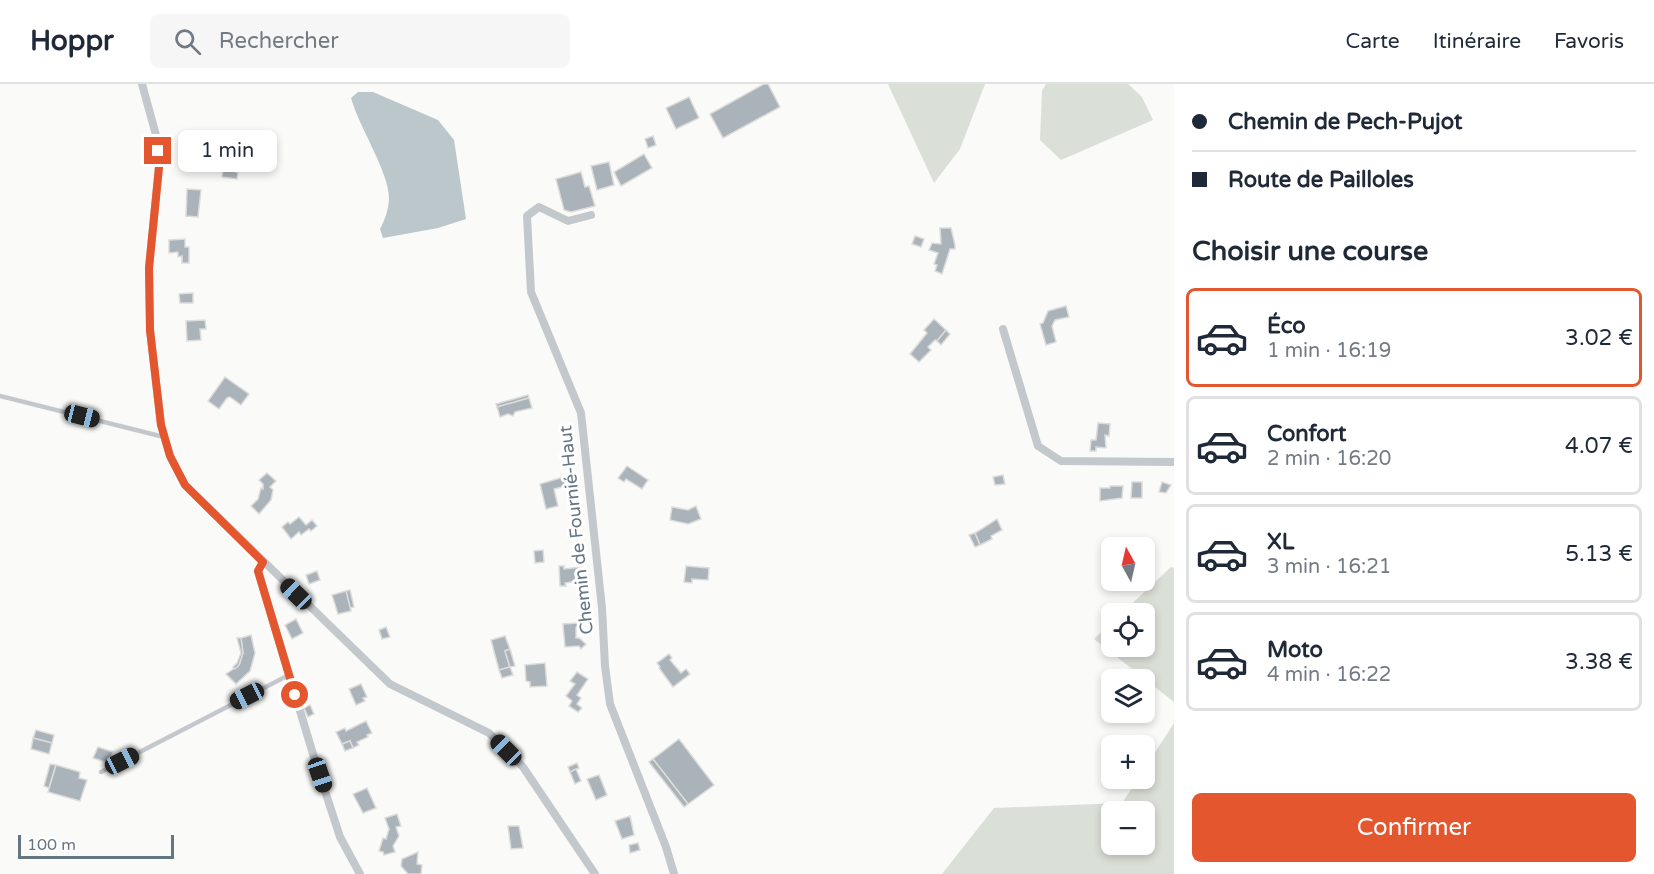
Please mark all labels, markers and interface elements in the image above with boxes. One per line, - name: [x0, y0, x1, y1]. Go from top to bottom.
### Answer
- search box: [150, 14, 570, 68]
- text: Hoppr: [30, 24, 114, 58]
- icon: search: [171, 25, 204, 58]
- text: Rechercher: [219, 28, 339, 54]
- text: Carte: [1346, 29, 1400, 54]
- text: Itinéraire: [1433, 29, 1521, 54]
- text: Favoris: [1554, 29, 1624, 54]
- text: Chemin de Pech-Pujot: [1228, 109, 1462, 135]
- callout: 1 min: [179, 130, 278, 172]
- route end: [144, 137, 171, 164]
- text: 1 min: [201, 139, 254, 163]
- text: Route de Pailloles: [1228, 167, 1414, 193]
- text: Choisir une course: [1192, 235, 1428, 268]
- icon: car: [1195, 311, 1249, 365]
- text: Éco: [1267, 313, 1306, 339]
- text: 3.02 €: [1565, 325, 1633, 351]
- text: 1 min · 16:19: [1267, 339, 1391, 363]
- car: [62, 403, 102, 429]
- icon: car: [1195, 419, 1249, 473]
- text: Confort: [1267, 421, 1346, 447]
- street label: Chemin de Fournié-Haut: [554, 424, 598, 636]
- text: 4.07 €: [1565, 433, 1633, 459]
- text: 2 min · 16:20: [1267, 447, 1391, 471]
- icon: car: [1195, 527, 1249, 581]
- text: XL: [1267, 529, 1294, 555]
- north arrow: [1101, 537, 1155, 591]
- map controls: [1101, 537, 1155, 855]
- text: 5.13 €: [1565, 541, 1633, 567]
- text: 3 min · 16:21: [1267, 555, 1391, 579]
- car: [277, 575, 315, 613]
- button: locate: [1101, 603, 1155, 657]
- icon: car: [1195, 635, 1249, 689]
- text: Moto: [1267, 637, 1323, 663]
- text: 3.38 €: [1565, 649, 1633, 675]
- text: 4 min · 16:22: [1267, 663, 1391, 687]
- button: layers: [1101, 669, 1155, 723]
- car: [227, 680, 267, 712]
- route start: [281, 681, 308, 708]
- car: [487, 731, 525, 769]
- button: +: [1101, 735, 1155, 789]
- car: [102, 745, 142, 777]
- car: [306, 755, 334, 795]
- button: Confirmer: [1192, 793, 1636, 862]
- button: −: [1101, 801, 1155, 855]
- scale bar: [18, 832, 174, 860]
- text: 100 m: [27, 835, 76, 855]

